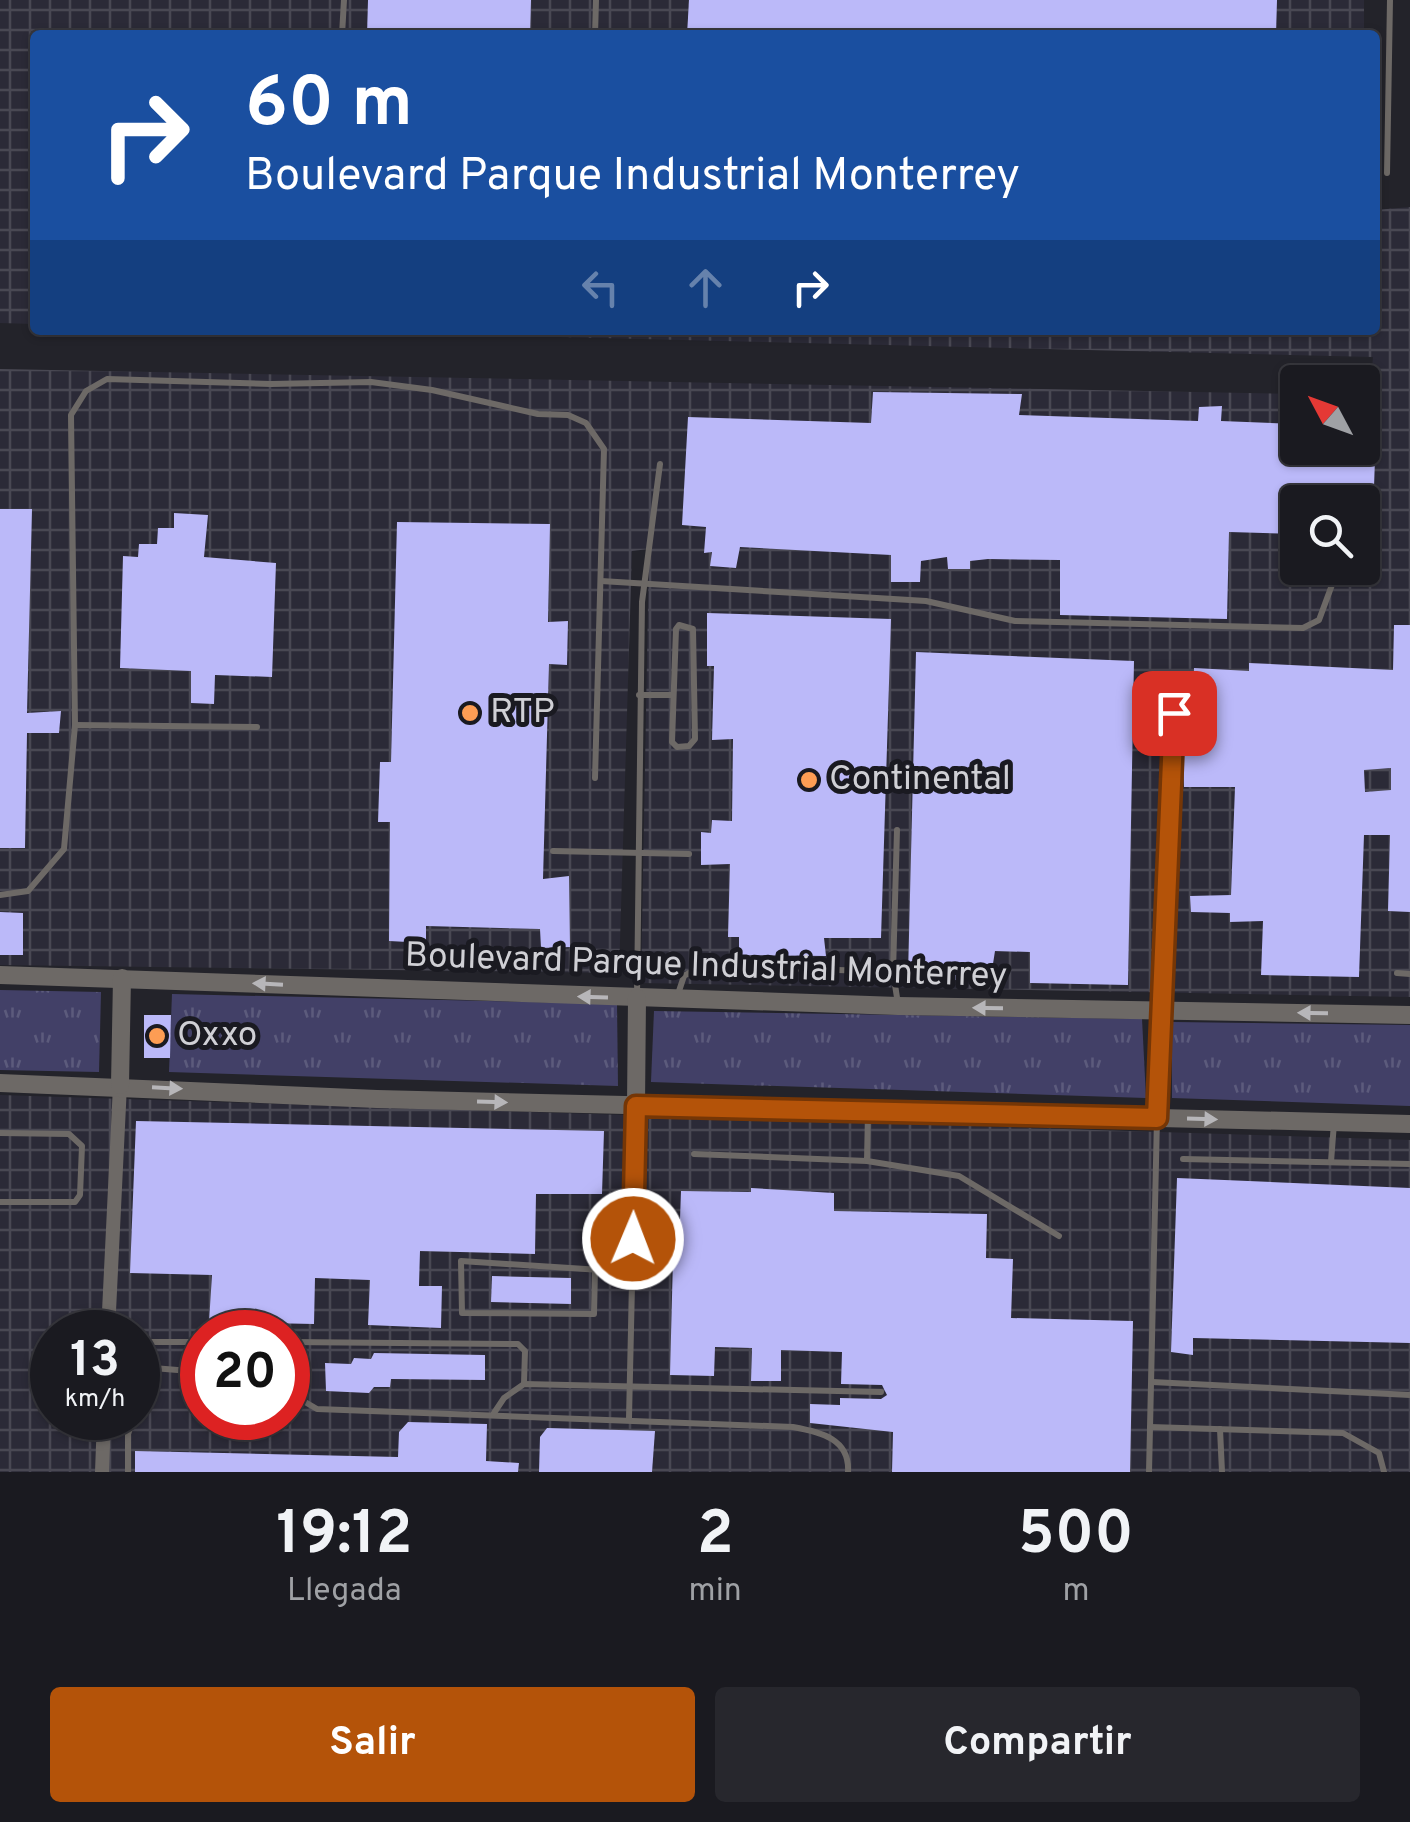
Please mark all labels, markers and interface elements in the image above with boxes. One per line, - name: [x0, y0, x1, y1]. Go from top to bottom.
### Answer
- text: 60 m: [245, 62, 413, 151]
- icon: right: [80, 70, 210, 200]
- text: Boulevard Parque Industrial Monterrey: [245, 149, 1020, 206]
- icon: left: [573, 260, 628, 315]
- icon: ahead: [678, 260, 733, 315]
- icon: right: [783, 260, 838, 315]
- north arrow: [1280, 365, 1380, 465]
- map controls: [1280, 365, 1380, 585]
- button: search: [1280, 485, 1380, 585]
- pin: [1132, 671, 1217, 756]
- icon: arrive: [1147, 686, 1202, 741]
- place label: RTP: [490, 691, 555, 735]
- marker: RTP: [459, 702, 481, 724]
- place label: Continental: [829, 758, 1011, 802]
- marker: Continental: [798, 769, 820, 791]
- street label: Boulevard Parque Industrial Monterrey: [404, 934, 1008, 1000]
- one-way arrow: [251, 976, 283, 992]
- one-way arrow: [576, 989, 608, 1005]
- one-way arrow: [971, 1000, 1003, 1016]
- one-way arrow: [1296, 1005, 1328, 1021]
- place label: Oxxo: [177, 1014, 257, 1058]
- marker: Oxxo: [146, 1025, 168, 1047]
- one-way arrow: [152, 1080, 184, 1096]
- one-way arrow: [477, 1095, 509, 1111]
- one-way arrow: [1186, 1111, 1218, 1127]
- position arrow: [581, 1187, 685, 1291]
- speed limit sign: 20: [180, 1310, 310, 1440]
- text: 13: [70, 1331, 120, 1394]
- text: km/h: [65, 1384, 125, 1416]
- text: 19:12: [276, 1499, 412, 1575]
- text: 2: [697, 1499, 734, 1575]
- text: 500: [1018, 1499, 1134, 1575]
- text: Llegada: [287, 1572, 402, 1612]
- text: min: [689, 1572, 742, 1612]
- text: m: [1062, 1572, 1089, 1612]
- button: Salir: [50, 1687, 695, 1802]
- button: Compartir: [715, 1687, 1360, 1802]

